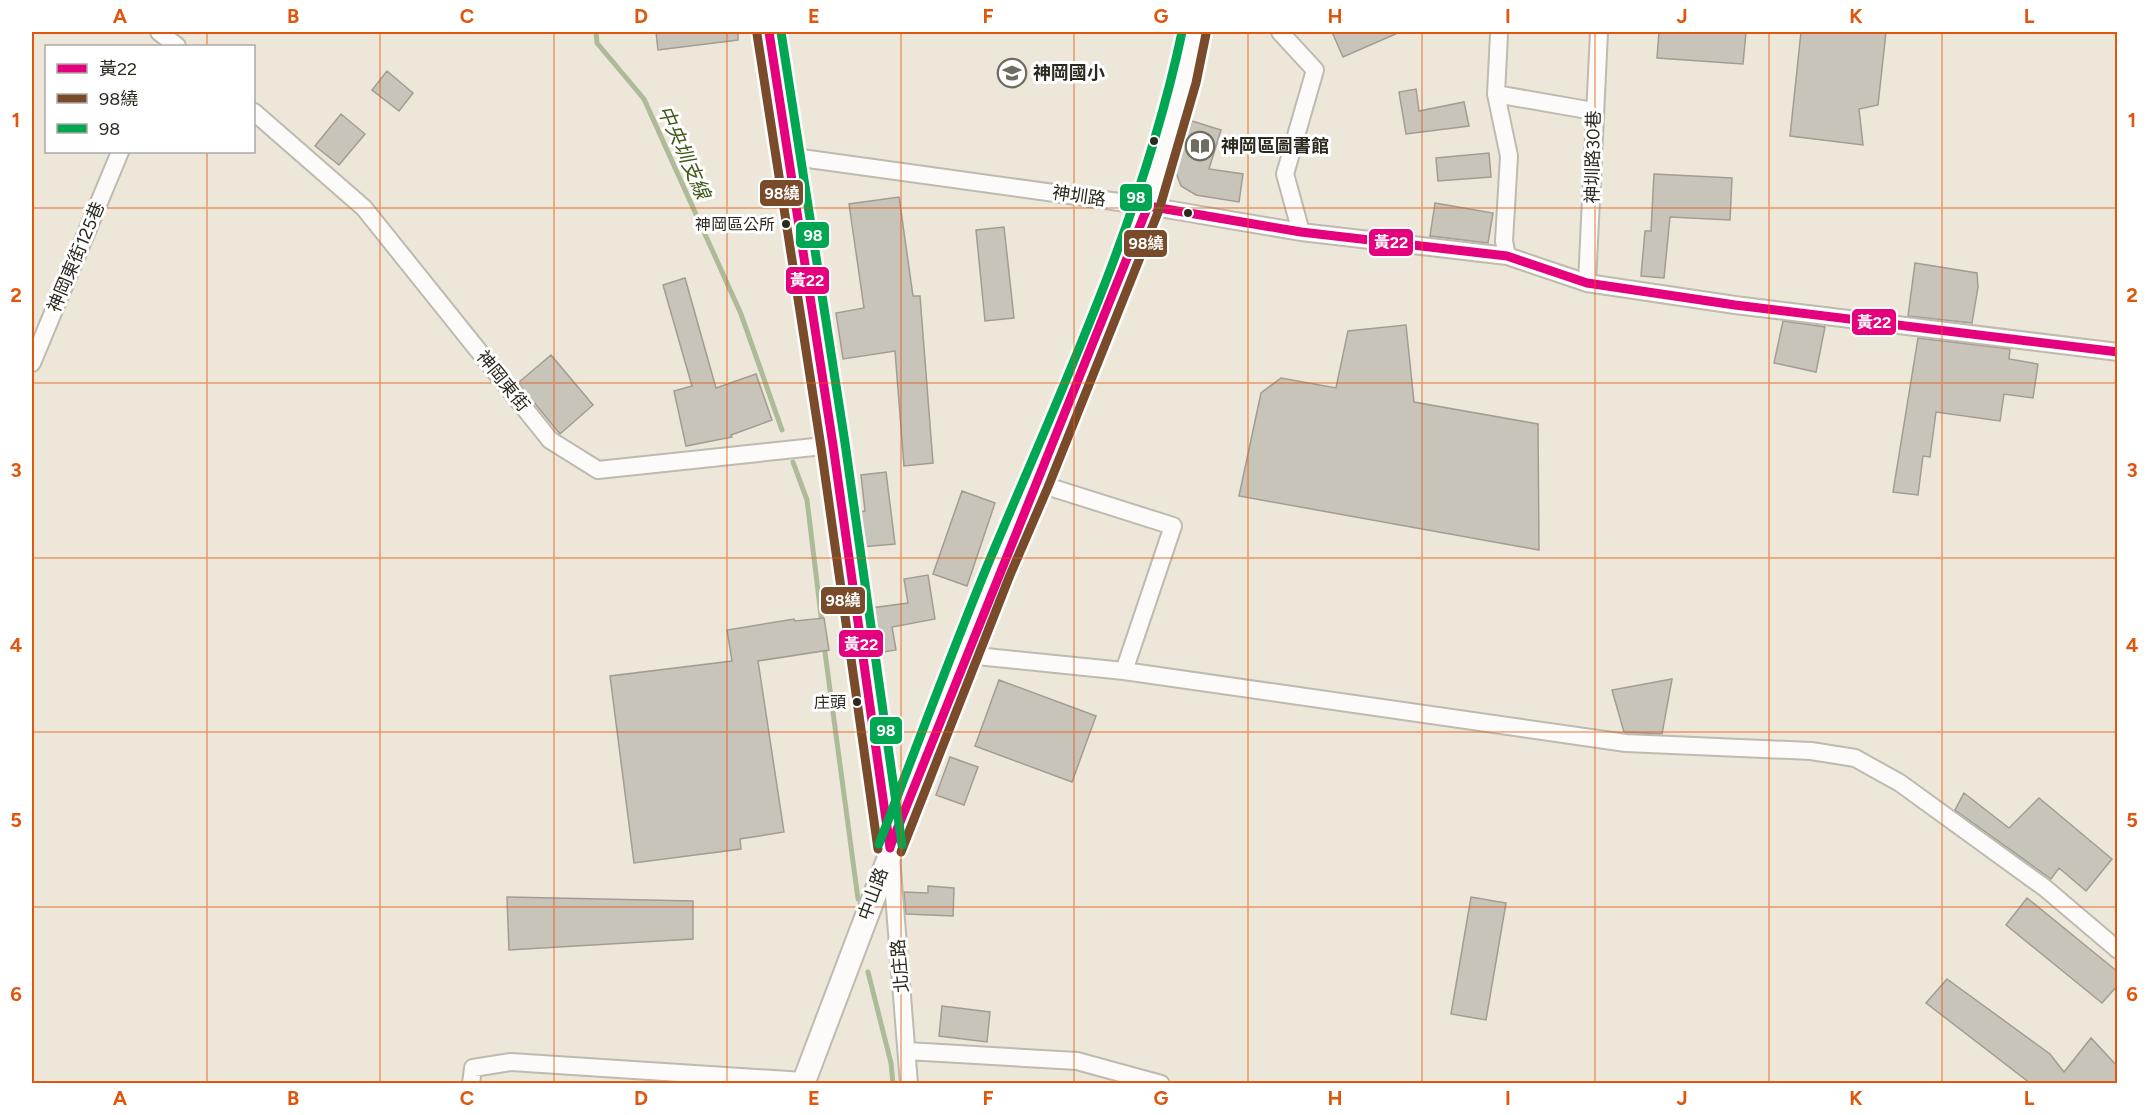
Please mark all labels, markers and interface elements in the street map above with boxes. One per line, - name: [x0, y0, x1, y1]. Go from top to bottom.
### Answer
- text: A: [113, 4, 128, 28]
- text: B: [287, 4, 299, 28]
- text: C: [460, 4, 474, 28]
- text: D: [634, 4, 648, 28]
- text: E: [808, 4, 820, 28]
- text: F: [982, 4, 994, 28]
- text: G: [1154, 4, 1169, 28]
- text: H: [1328, 4, 1343, 28]
- text: I: [1505, 4, 1511, 28]
- text: J: [1676, 4, 1688, 28]
- text: K: [1849, 4, 1863, 28]
- text: L: [2024, 4, 2035, 28]
- legend: [45, 45, 255, 153]
- school or university icon: 神岡國小: [996, 57, 1028, 89]
- text: 黃22: [99, 58, 137, 80]
- place label: 神岡國小: [1033, 62, 1105, 84]
- text: 98繞: [99, 88, 138, 110]
- water label: 中央圳支線: [653, 101, 716, 204]
- text: 1: [12, 108, 20, 132]
- text: 1: [2128, 108, 2136, 132]
- street label: 神圳路30巷: [1581, 110, 1605, 204]
- text: 98: [99, 118, 120, 140]
- library icon: 神岡區圖書館: [1184, 130, 1216, 162]
- unlabelled marker: [1148, 135, 1160, 147]
- place label: 神岡區圖書館: [1221, 135, 1329, 157]
- line badge: 98繞: [759, 179, 804, 207]
- street label: 神圳路: [1051, 181, 1107, 211]
- line badge: 98: [1119, 183, 1153, 212]
- text: 98繞: [764, 184, 800, 203]
- text: 98: [1126, 188, 1146, 207]
- street label: 神岡東街125巷: [43, 198, 109, 316]
- unlabelled marker: [1182, 207, 1194, 219]
- place label: 神岡區公所: [695, 215, 775, 234]
- marker: 神岡區公所: [780, 218, 792, 230]
- line badge: 98: [795, 221, 830, 249]
- text: 98: [803, 226, 823, 245]
- line badge: 黃22: [1368, 228, 1414, 257]
- line badge: 98繞: [1123, 229, 1168, 258]
- text: 黃22: [1374, 233, 1408, 252]
- text: 98繞: [1128, 234, 1164, 253]
- line badge: 黃22: [785, 266, 830, 295]
- text: 黃22: [790, 271, 824, 290]
- text: 2: [10, 283, 22, 307]
- text: 2: [2126, 283, 2138, 307]
- line badge: 黃22: [1851, 308, 1897, 336]
- text: 黃22: [1857, 313, 1891, 332]
- street label: 神岡東街: [472, 346, 534, 416]
- text: 3: [10, 458, 22, 482]
- text: 3: [2126, 458, 2138, 482]
- line badge: 98繞: [820, 586, 866, 615]
- text: 98繞: [825, 591, 861, 610]
- line badge: 黃22: [838, 629, 884, 658]
- text: 4: [10, 633, 23, 657]
- text: 4: [2126, 633, 2139, 657]
- text: 黃22: [844, 635, 878, 654]
- place label: 庄頭: [814, 693, 846, 712]
- marker: 庄頭: [851, 696, 863, 708]
- line badge: 98: [869, 716, 903, 745]
- text: 98: [876, 721, 896, 740]
- text: 5: [10, 808, 22, 832]
- text: 5: [2126, 808, 2138, 832]
- street label: 中山路: [853, 865, 893, 923]
- street label: 北庄路: [887, 938, 913, 994]
- text: 6: [10, 982, 22, 1006]
- text: 6: [2126, 982, 2138, 1006]
- text: A: [113, 1086, 128, 1110]
- text: B: [287, 1086, 299, 1110]
- text: C: [460, 1086, 474, 1110]
- text: D: [634, 1086, 648, 1110]
- text: E: [808, 1086, 820, 1110]
- text: F: [982, 1086, 994, 1110]
- text: G: [1154, 1086, 1169, 1110]
- text: H: [1328, 1086, 1343, 1110]
- text: I: [1505, 1086, 1511, 1110]
- text: J: [1676, 1086, 1688, 1110]
- text: K: [1849, 1086, 1863, 1110]
- text: L: [2024, 1086, 2035, 1110]

